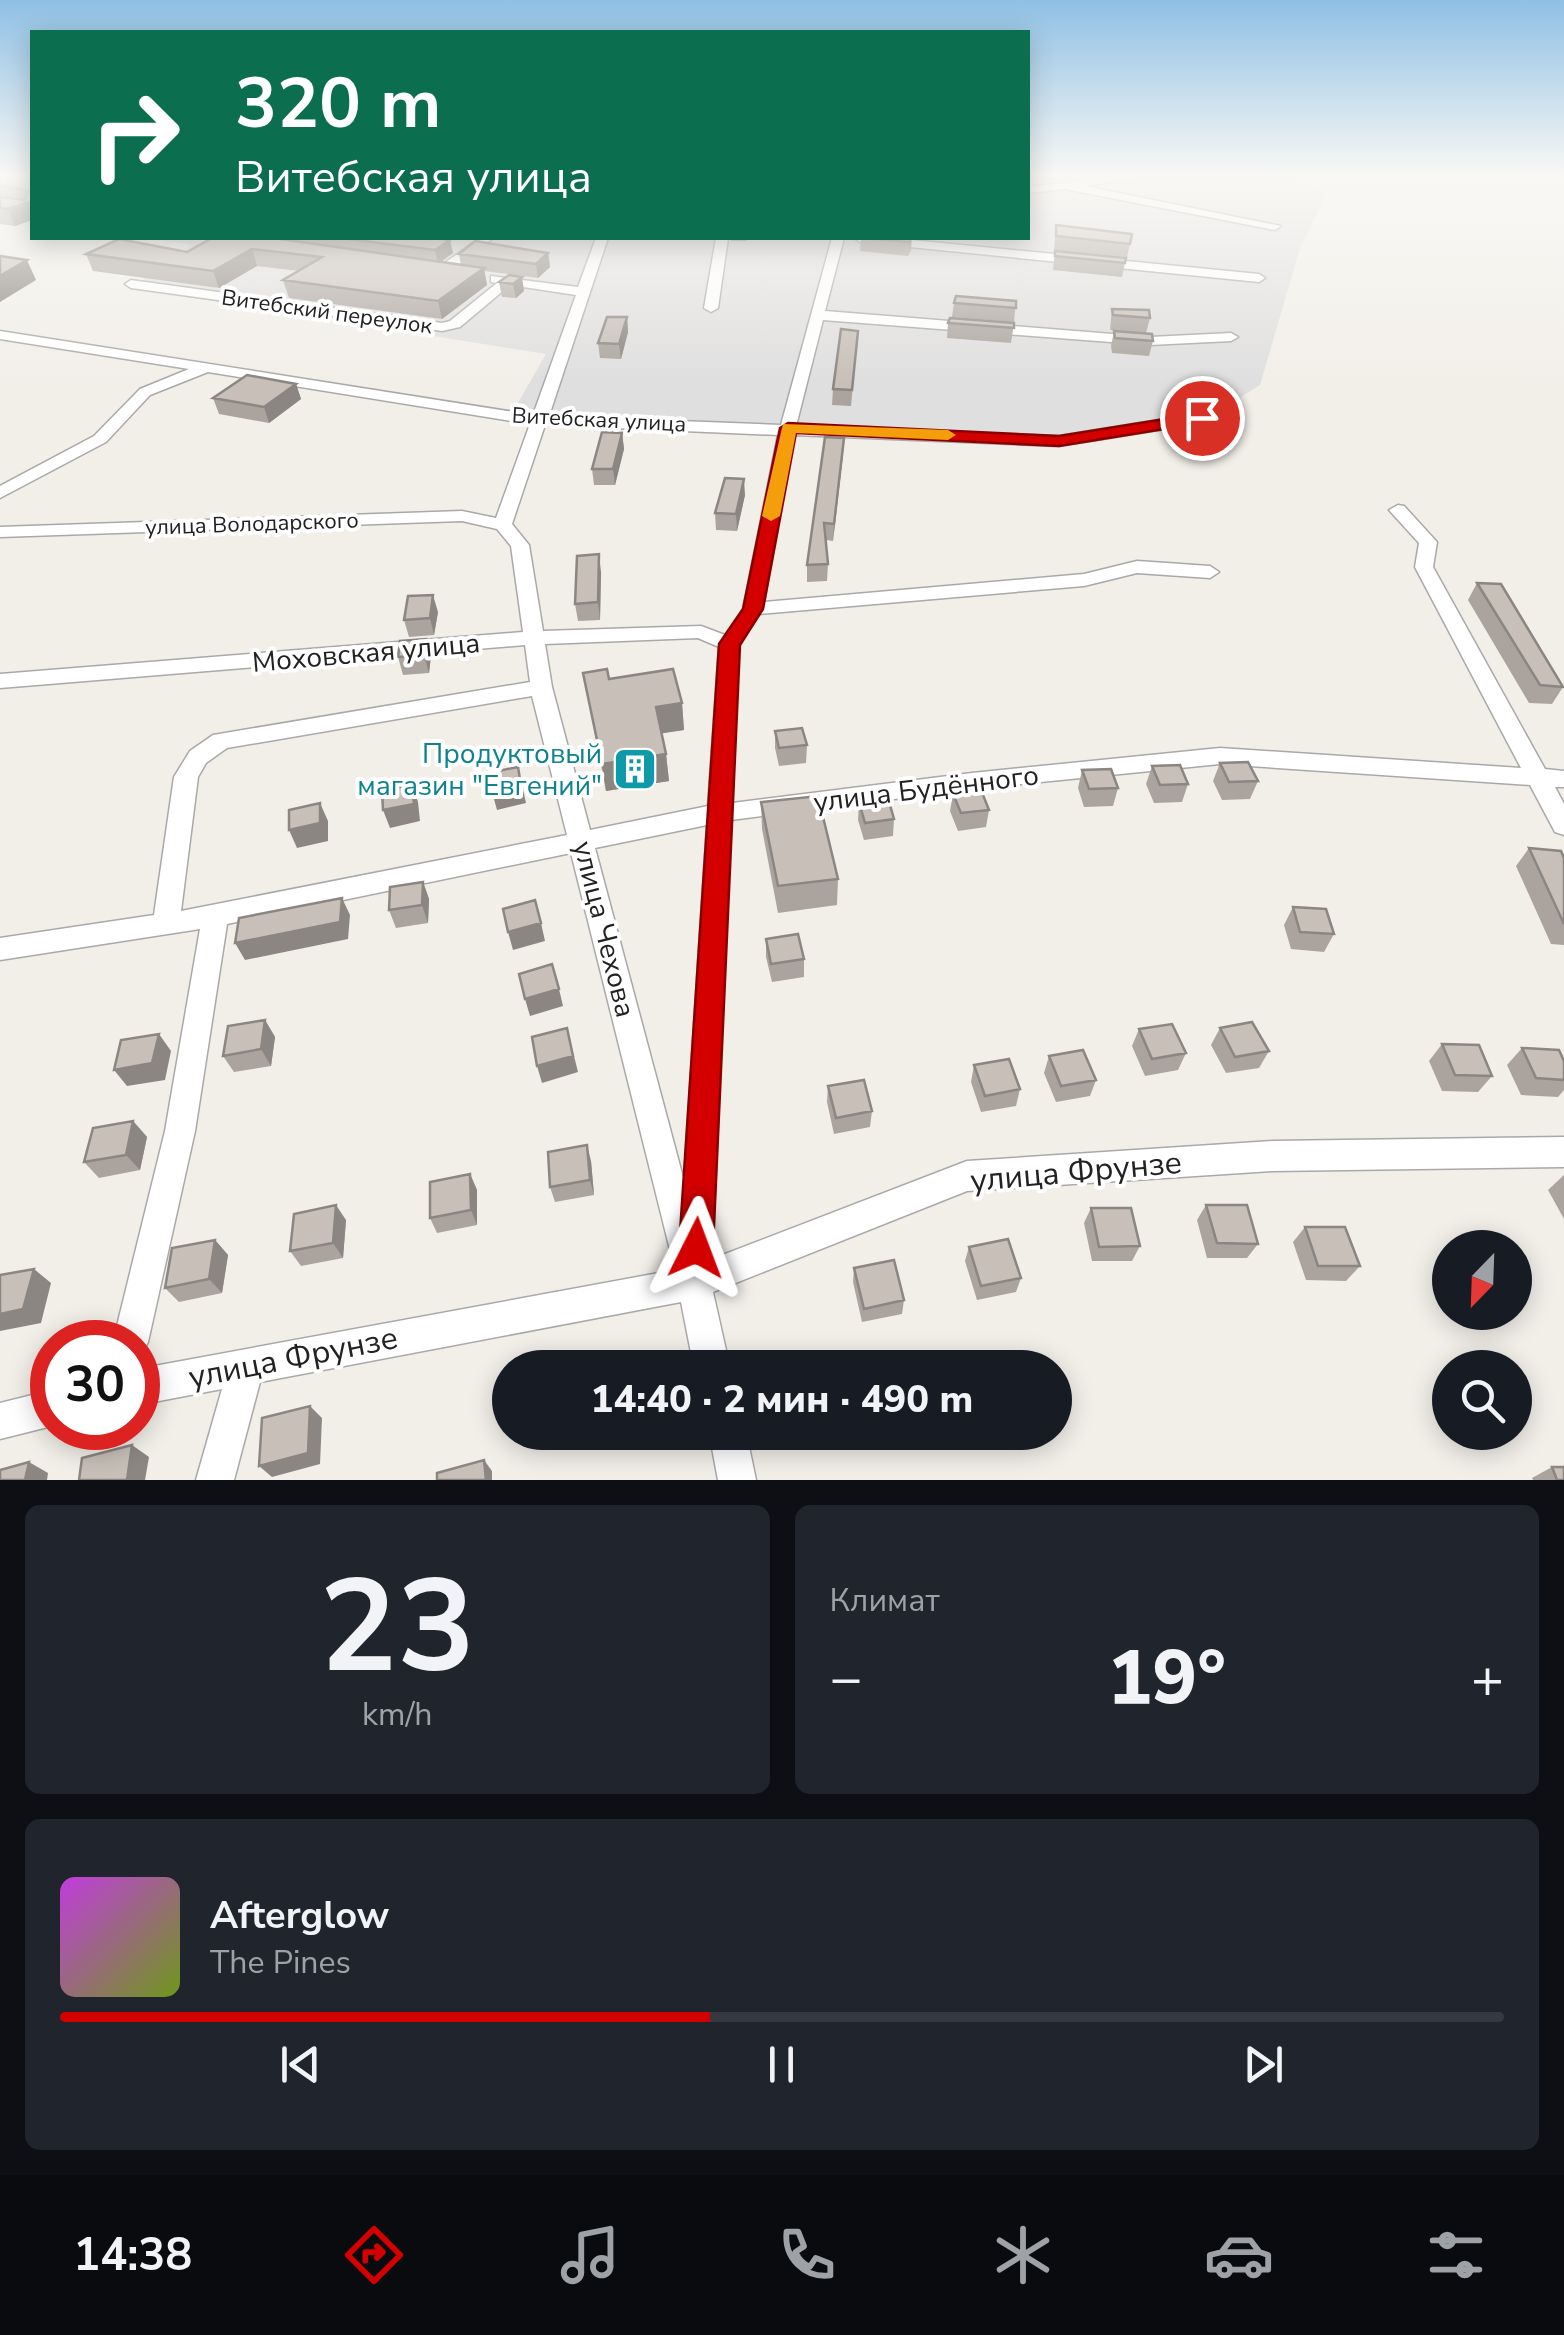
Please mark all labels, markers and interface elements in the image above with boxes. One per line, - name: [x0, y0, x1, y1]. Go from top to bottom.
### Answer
- text: 320 m: [235, 56, 441, 152]
- icon: right: [70, 70, 200, 200]
- text: Витебская улица: [235, 147, 592, 208]
- street label: Витебский переулок: [220, 282, 434, 342]
- pin: [1160, 376, 1245, 461]
- icon: arrive: [1175, 391, 1230, 446]
- street label: Витебская улица: [511, 400, 687, 440]
- street label: улица Володарского: [145, 505, 359, 543]
- street label: Моховская улица: [250, 624, 482, 682]
- place label: Продуктовый магазин "Евгений": [357, 735, 602, 805]
- building icon: Продуктовый магазин "Евгений": [612, 746, 658, 792]
- street label: улица Будённого: [811, 756, 1041, 822]
- street label: улица Чехова: [564, 837, 644, 1021]
- street label: улица Фрунзе: [969, 1141, 1184, 1202]
- position arrow: [644, 1196, 748, 1300]
- north arrow: [1432, 1230, 1532, 1330]
- map controls: [1432, 1230, 1532, 1450]
- street label: улица Фрунзе: [185, 1316, 401, 1399]
- speed limit sign: 30: [30, 1320, 160, 1450]
- button: search: [1432, 1350, 1532, 1450]
- text: 14:40 · 2 мин · 490 m: [591, 1374, 973, 1425]
- text: 23: [319, 1539, 475, 1716]
- text: Климат: [830, 1579, 940, 1622]
- text: 19°: [1107, 1627, 1226, 1729]
- text: −: [830, 1641, 863, 1716]
- text: +: [1471, 1641, 1504, 1716]
- text: km/h: [362, 1693, 433, 1736]
- text: Afterglow: [210, 1890, 389, 1941]
- text: The Pines: [210, 1941, 351, 1984]
- icon: previous: [273, 2037, 328, 2092]
- icon: pause: [754, 2037, 809, 2092]
- icon: next: [1236, 2037, 1291, 2092]
- icon: directions: [339, 2220, 409, 2290]
- icon: music: [555, 2220, 625, 2290]
- icon: phone: [772, 2220, 842, 2290]
- icon: climate: [988, 2220, 1058, 2290]
- icon: car: [1204, 2220, 1274, 2290]
- icon: filters: [1421, 2220, 1491, 2290]
- text: 14:38: [73, 2225, 192, 2286]

